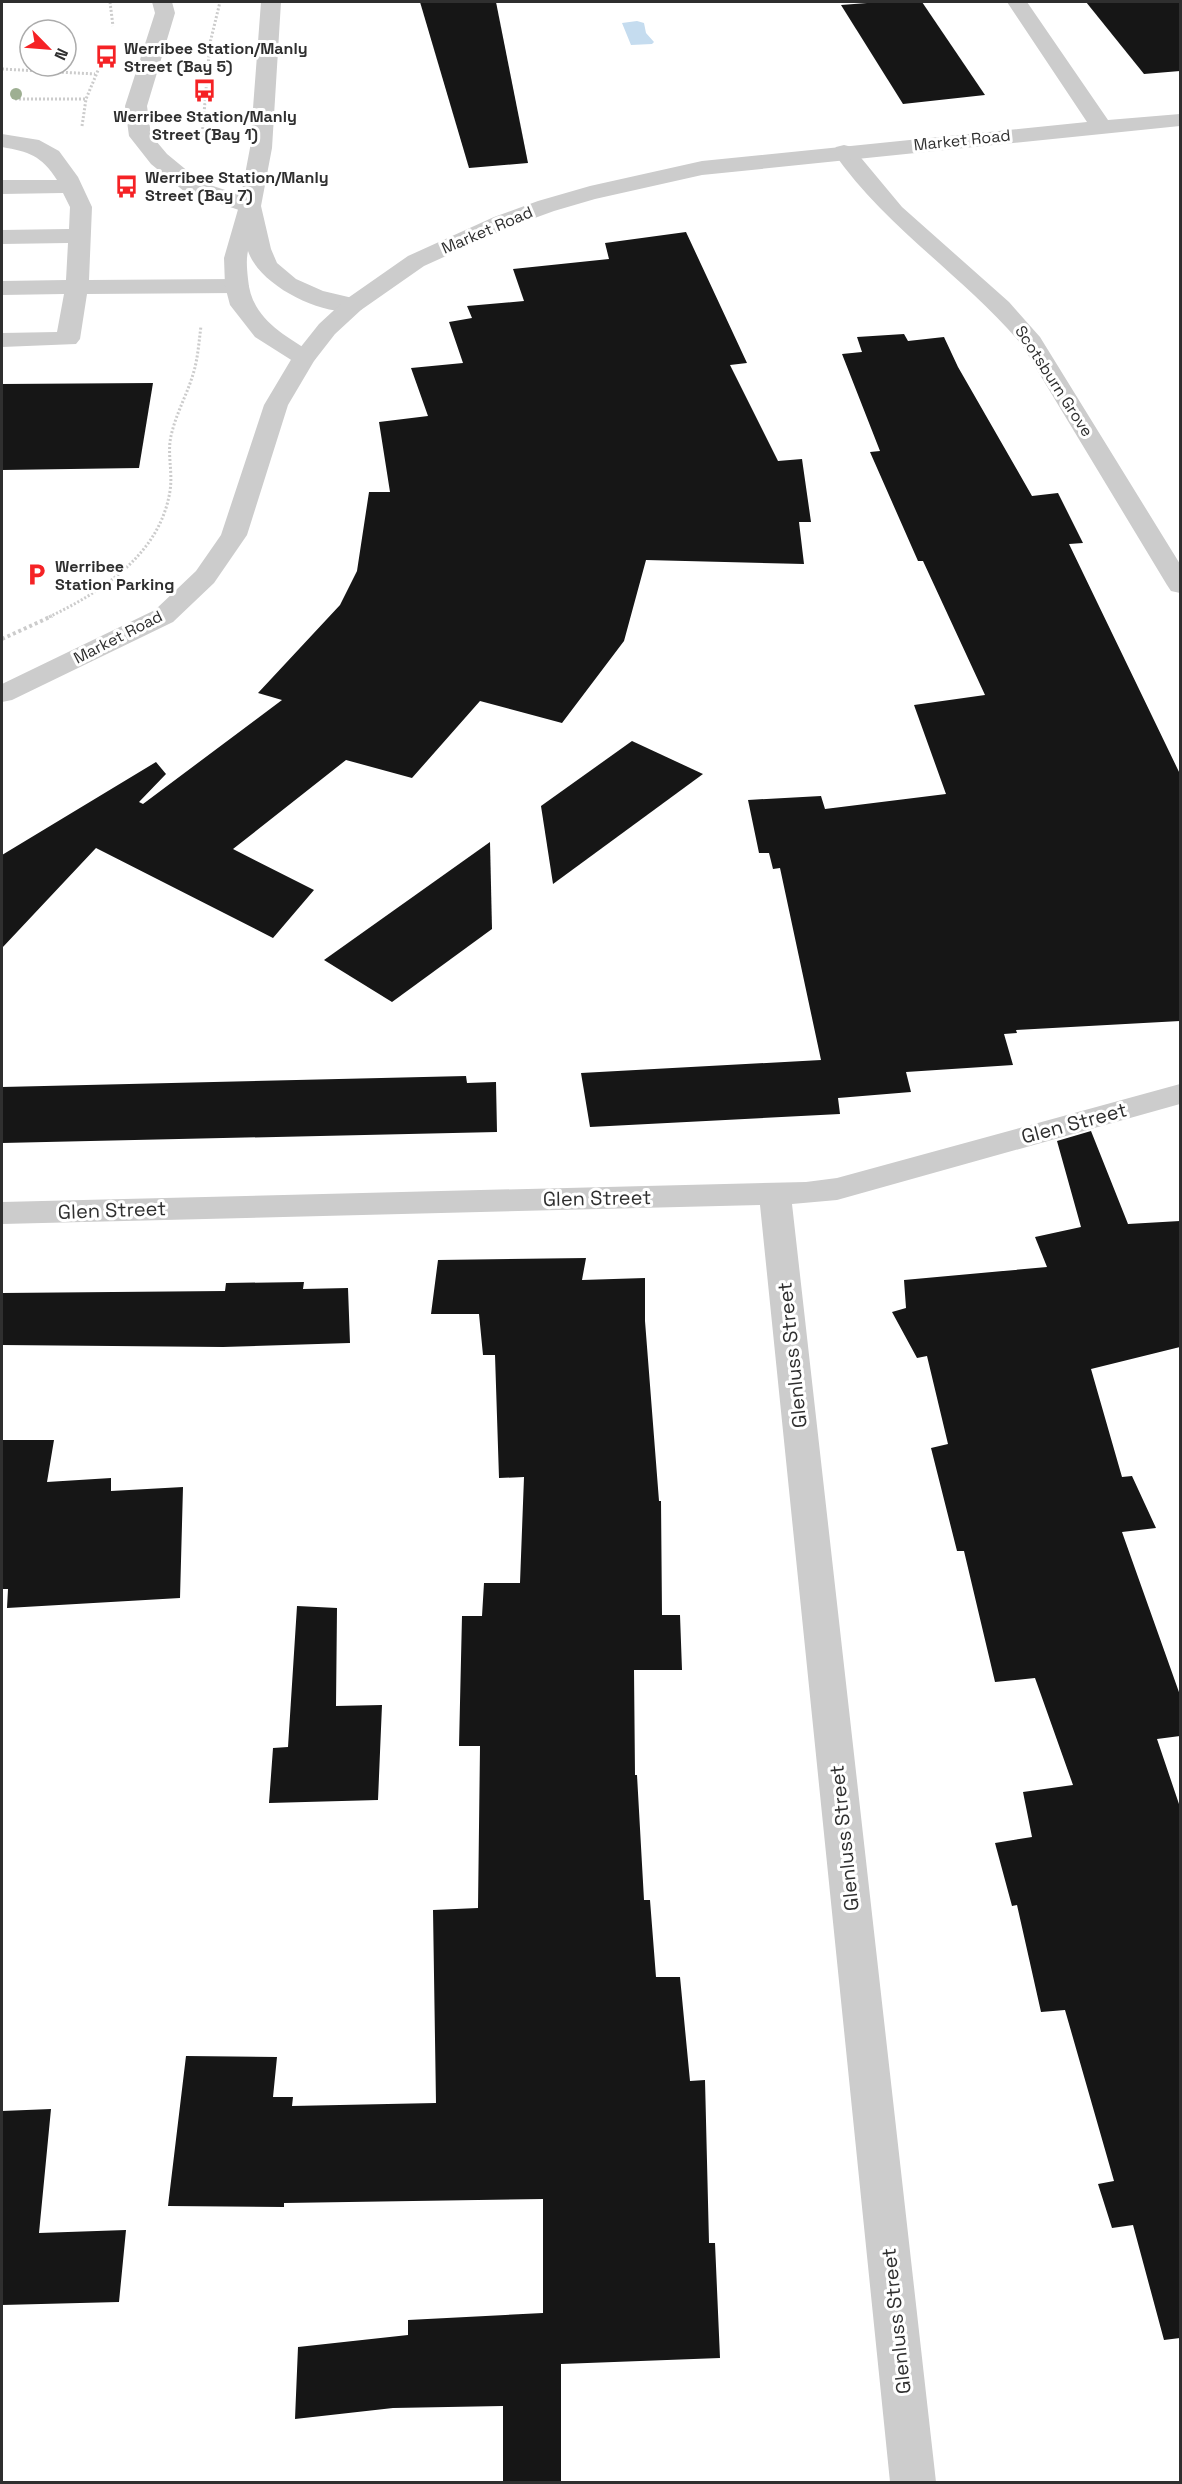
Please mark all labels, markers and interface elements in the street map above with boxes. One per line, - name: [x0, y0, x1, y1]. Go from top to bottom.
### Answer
- north arrow: [18, 18, 78, 78]
- place label: Werribee Station/Manly Street (Bay 5): [124, 38, 308, 77]
- bus stop icon: Werribee Station/Manly Street (Bay 5): [93, 44, 119, 70]
- text: N: [49, 45, 73, 63]
- bus stop icon: Werribee Station/Manly Street (Bay 1): [192, 78, 218, 104]
- place label: Werribee Station/Manly Street (Bay 1): [113, 106, 297, 145]
- street label: Market Road: [913, 124, 1011, 156]
- place label: Werribee Station/Manly Street (Bay 7): [145, 167, 329, 206]
- bus stop icon: Werribee Station/Manly Street (Bay 7): [114, 173, 140, 199]
- street label: Market Road: [438, 201, 536, 259]
- street label: Scotsburn Grove: [1010, 321, 1098, 441]
- place label: Werribee Station Parking: [55, 556, 174, 595]
- parking icon: Werribee Station Parking: [24, 562, 50, 588]
- street label: Market Road: [70, 606, 166, 668]
- street label: Glen Street: [1018, 1096, 1130, 1150]
- street label: Glen Street: [543, 1184, 651, 1212]
- street label: Glen Street: [57, 1195, 167, 1225]
- street label: Glenluss Street: [771, 1281, 813, 1429]
- street label: Glenluss Street: [823, 1764, 865, 1912]
- street label: Glenluss Street: [875, 2247, 917, 2395]

